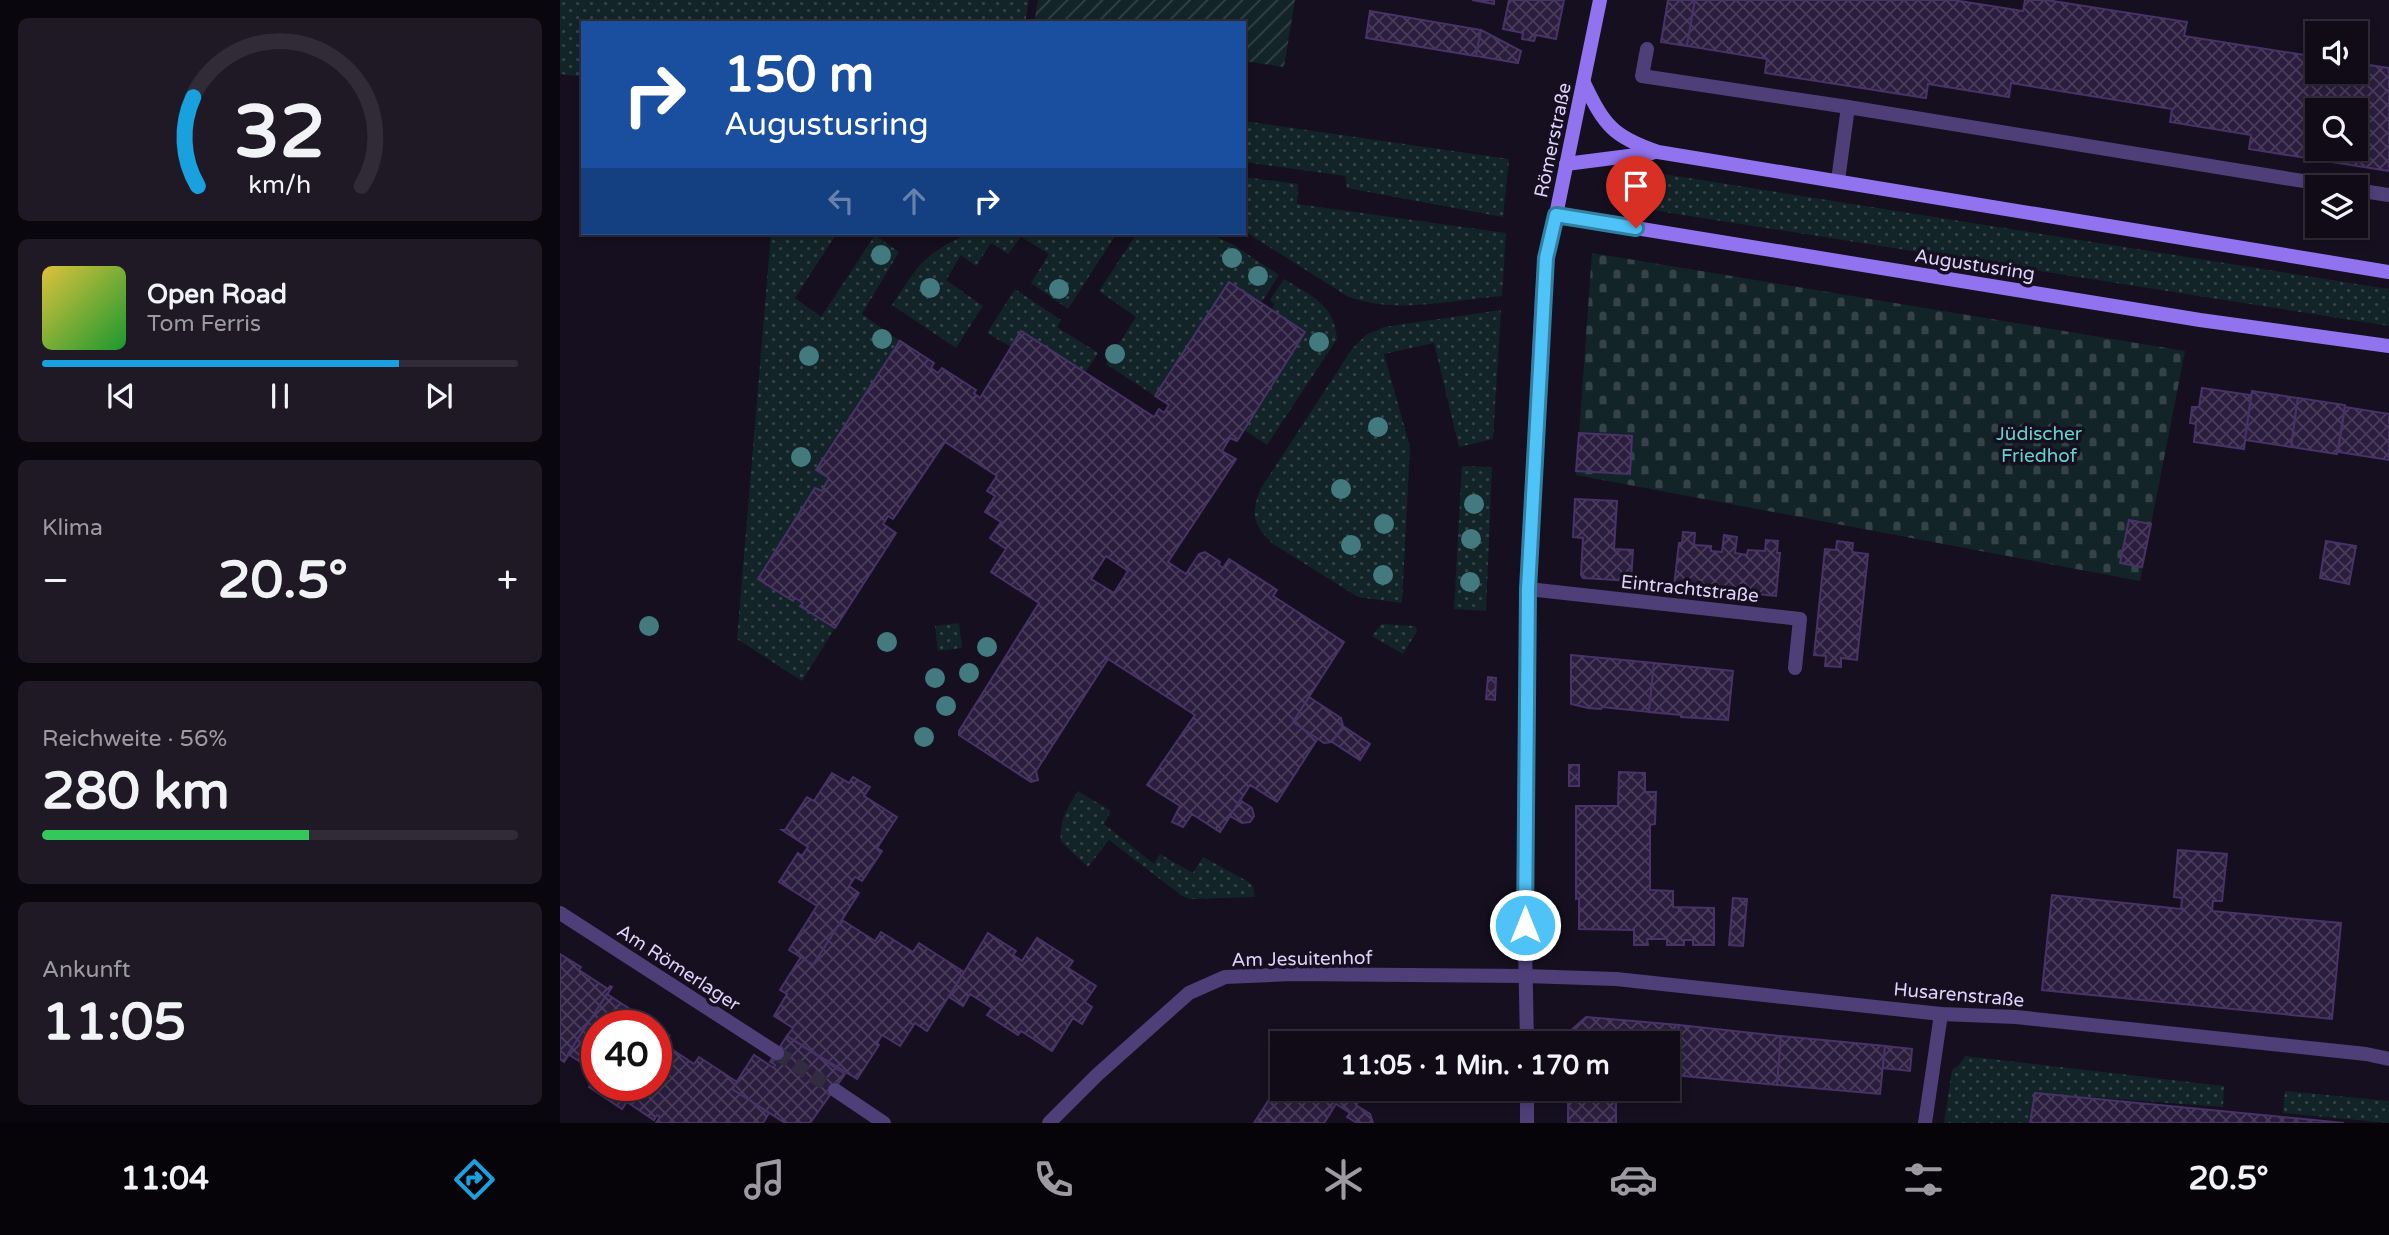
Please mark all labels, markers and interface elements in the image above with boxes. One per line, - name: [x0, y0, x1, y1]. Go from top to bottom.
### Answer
- map controls: [2305, 21, 2368, 238]
- button: sound: [2305, 21, 2368, 84]
- text: 150 m: [724, 46, 874, 105]
- icon: right: [609, 49, 700, 140]
- street label: Römerstraße: [1530, 81, 1576, 200]
- text: 32: [234, 89, 326, 177]
- button: search: [2305, 98, 2368, 161]
- text: Augustusring: [724, 106, 929, 144]
- pin: [1606, 156, 1666, 228]
- icon: arrive: [1617, 167, 1655, 205]
- text: km/h: [249, 169, 311, 199]
- button: layers: [2305, 175, 2368, 238]
- icon: left: [822, 182, 860, 220]
- icon: ahead: [895, 182, 933, 220]
- icon: right: [968, 182, 1006, 220]
- street label: Augustusring: [1913, 245, 2037, 285]
- text: Open Road: [147, 279, 287, 310]
- text: Tom Ferris: [147, 310, 261, 338]
- icon: previous: [102, 377, 140, 415]
- icon: pause: [261, 377, 299, 415]
- icon: next: [420, 377, 458, 415]
- park label: Jüdischer Friedhof: [1996, 423, 2083, 467]
- text: Klima: [42, 514, 103, 542]
- text: 20.5°: [218, 549, 348, 612]
- text: −: [42, 558, 69, 604]
- text: +: [497, 558, 518, 604]
- street label: Eintrachtstraße: [1620, 571, 1760, 607]
- text: Reichweite · 56%: [42, 725, 227, 753]
- text: 280 km: [42, 760, 230, 823]
- position arrow: [1488, 888, 1562, 962]
- street label: Am Römerlager: [613, 920, 745, 1016]
- street label: Am Jesuitenhof: [1231, 947, 1374, 971]
- text: Ankunft: [42, 956, 131, 984]
- street label: Husarenstraße: [1893, 978, 2025, 1012]
- text: 11:05: [42, 991, 186, 1054]
- speed limit sign: 40: [581, 1010, 672, 1101]
- text: 11:05 · 1 Min. · 170 m: [1340, 1050, 1610, 1081]
- icon: directions: [450, 1155, 499, 1204]
- icon: music: [740, 1155, 789, 1204]
- icon: phone: [1029, 1155, 1078, 1204]
- icon: climate: [1319, 1155, 1368, 1204]
- icon: car: [1609, 1155, 1658, 1204]
- icon: filters: [1899, 1155, 1948, 1204]
- text: 11:04: [120, 1160, 209, 1198]
- text: 20.5°: [2188, 1160, 2269, 1198]

